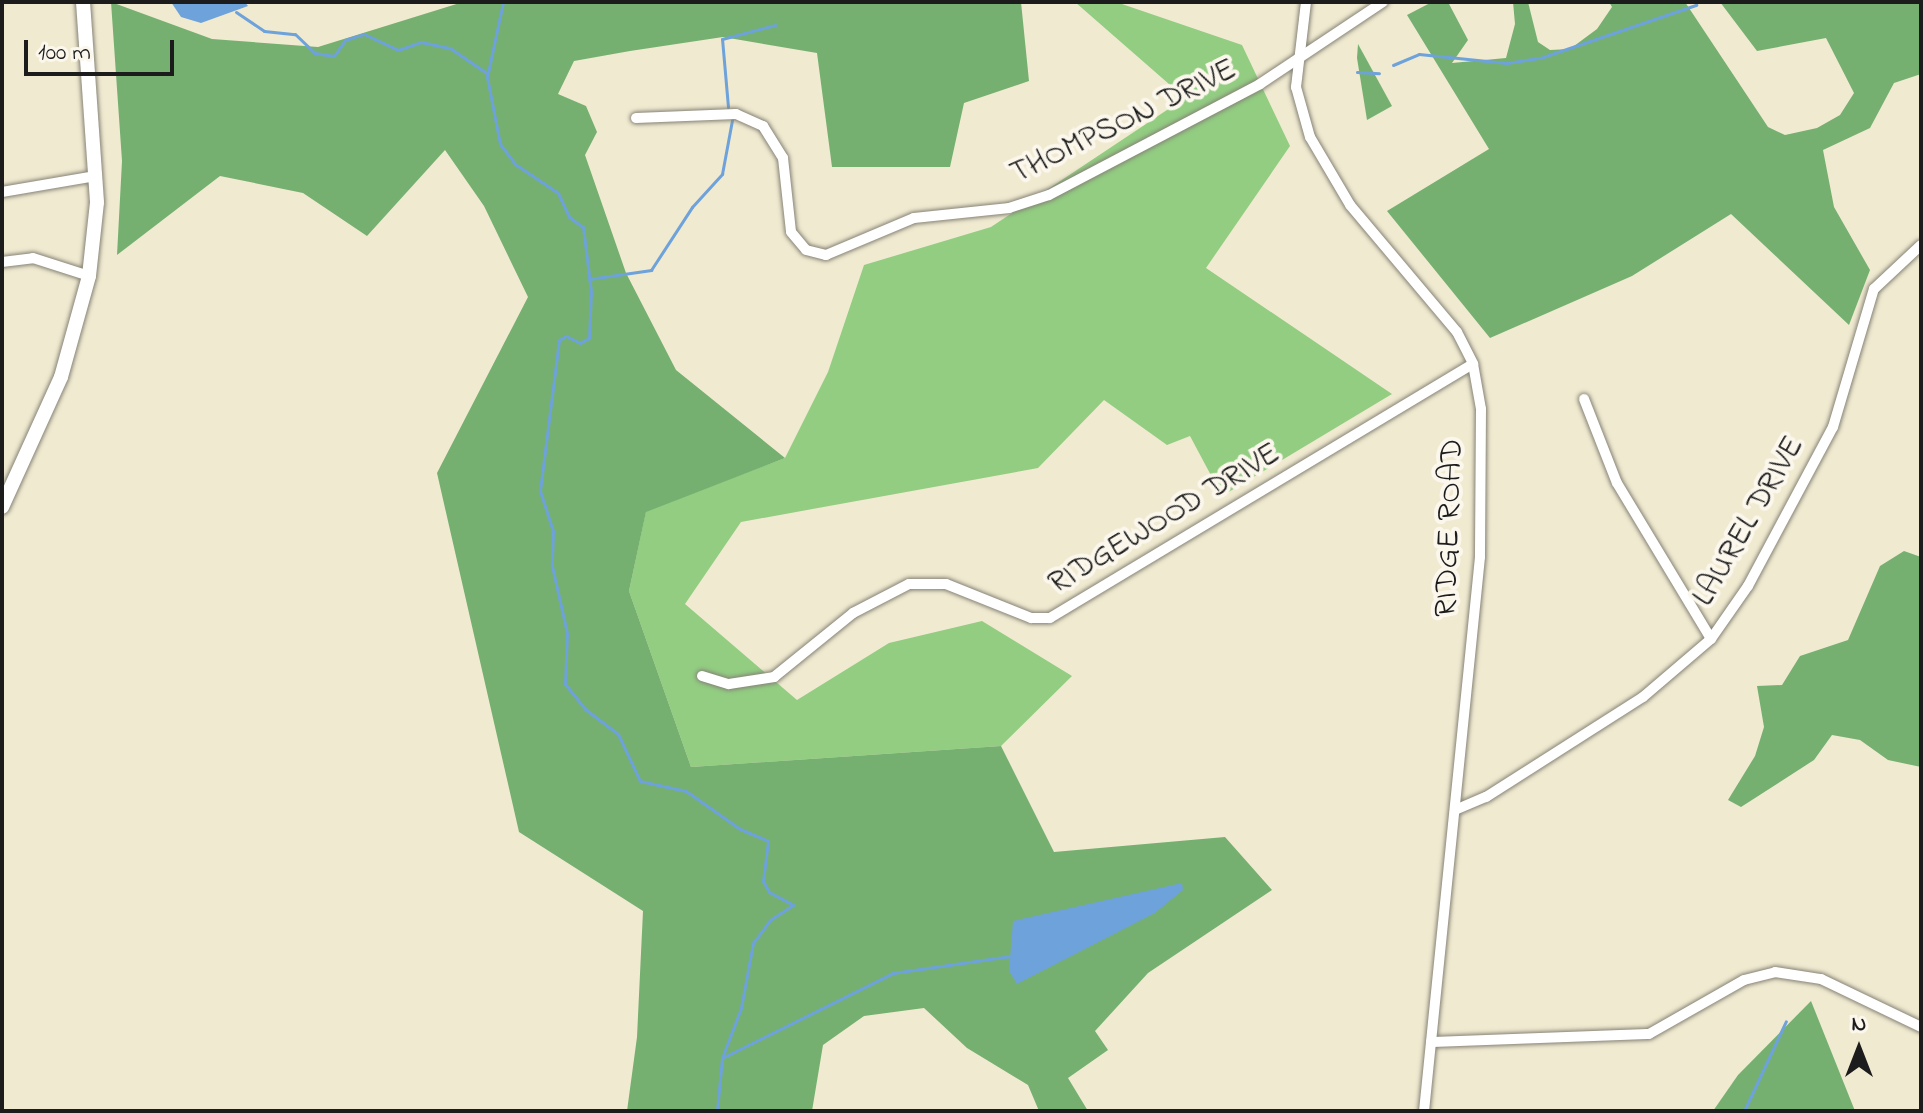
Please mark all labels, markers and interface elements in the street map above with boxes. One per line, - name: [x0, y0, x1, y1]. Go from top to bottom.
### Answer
- scale bar: [28, 24, 178, 74]
- text: 100 m: [38, 36, 91, 71]
- street label: THOMPSON DRIVE: [1005, 52, 1243, 194]
- street label: LAUREL DRIVE: [1686, 430, 1814, 614]
- street label: RIDGEWOOD DRIVE: [1042, 436, 1288, 604]
- street label: RIDGE ROAD: [1429, 438, 1473, 618]
- north arrow: [1819, 1009, 1899, 1089]
- text: N: [1852, 1009, 1866, 1041]

